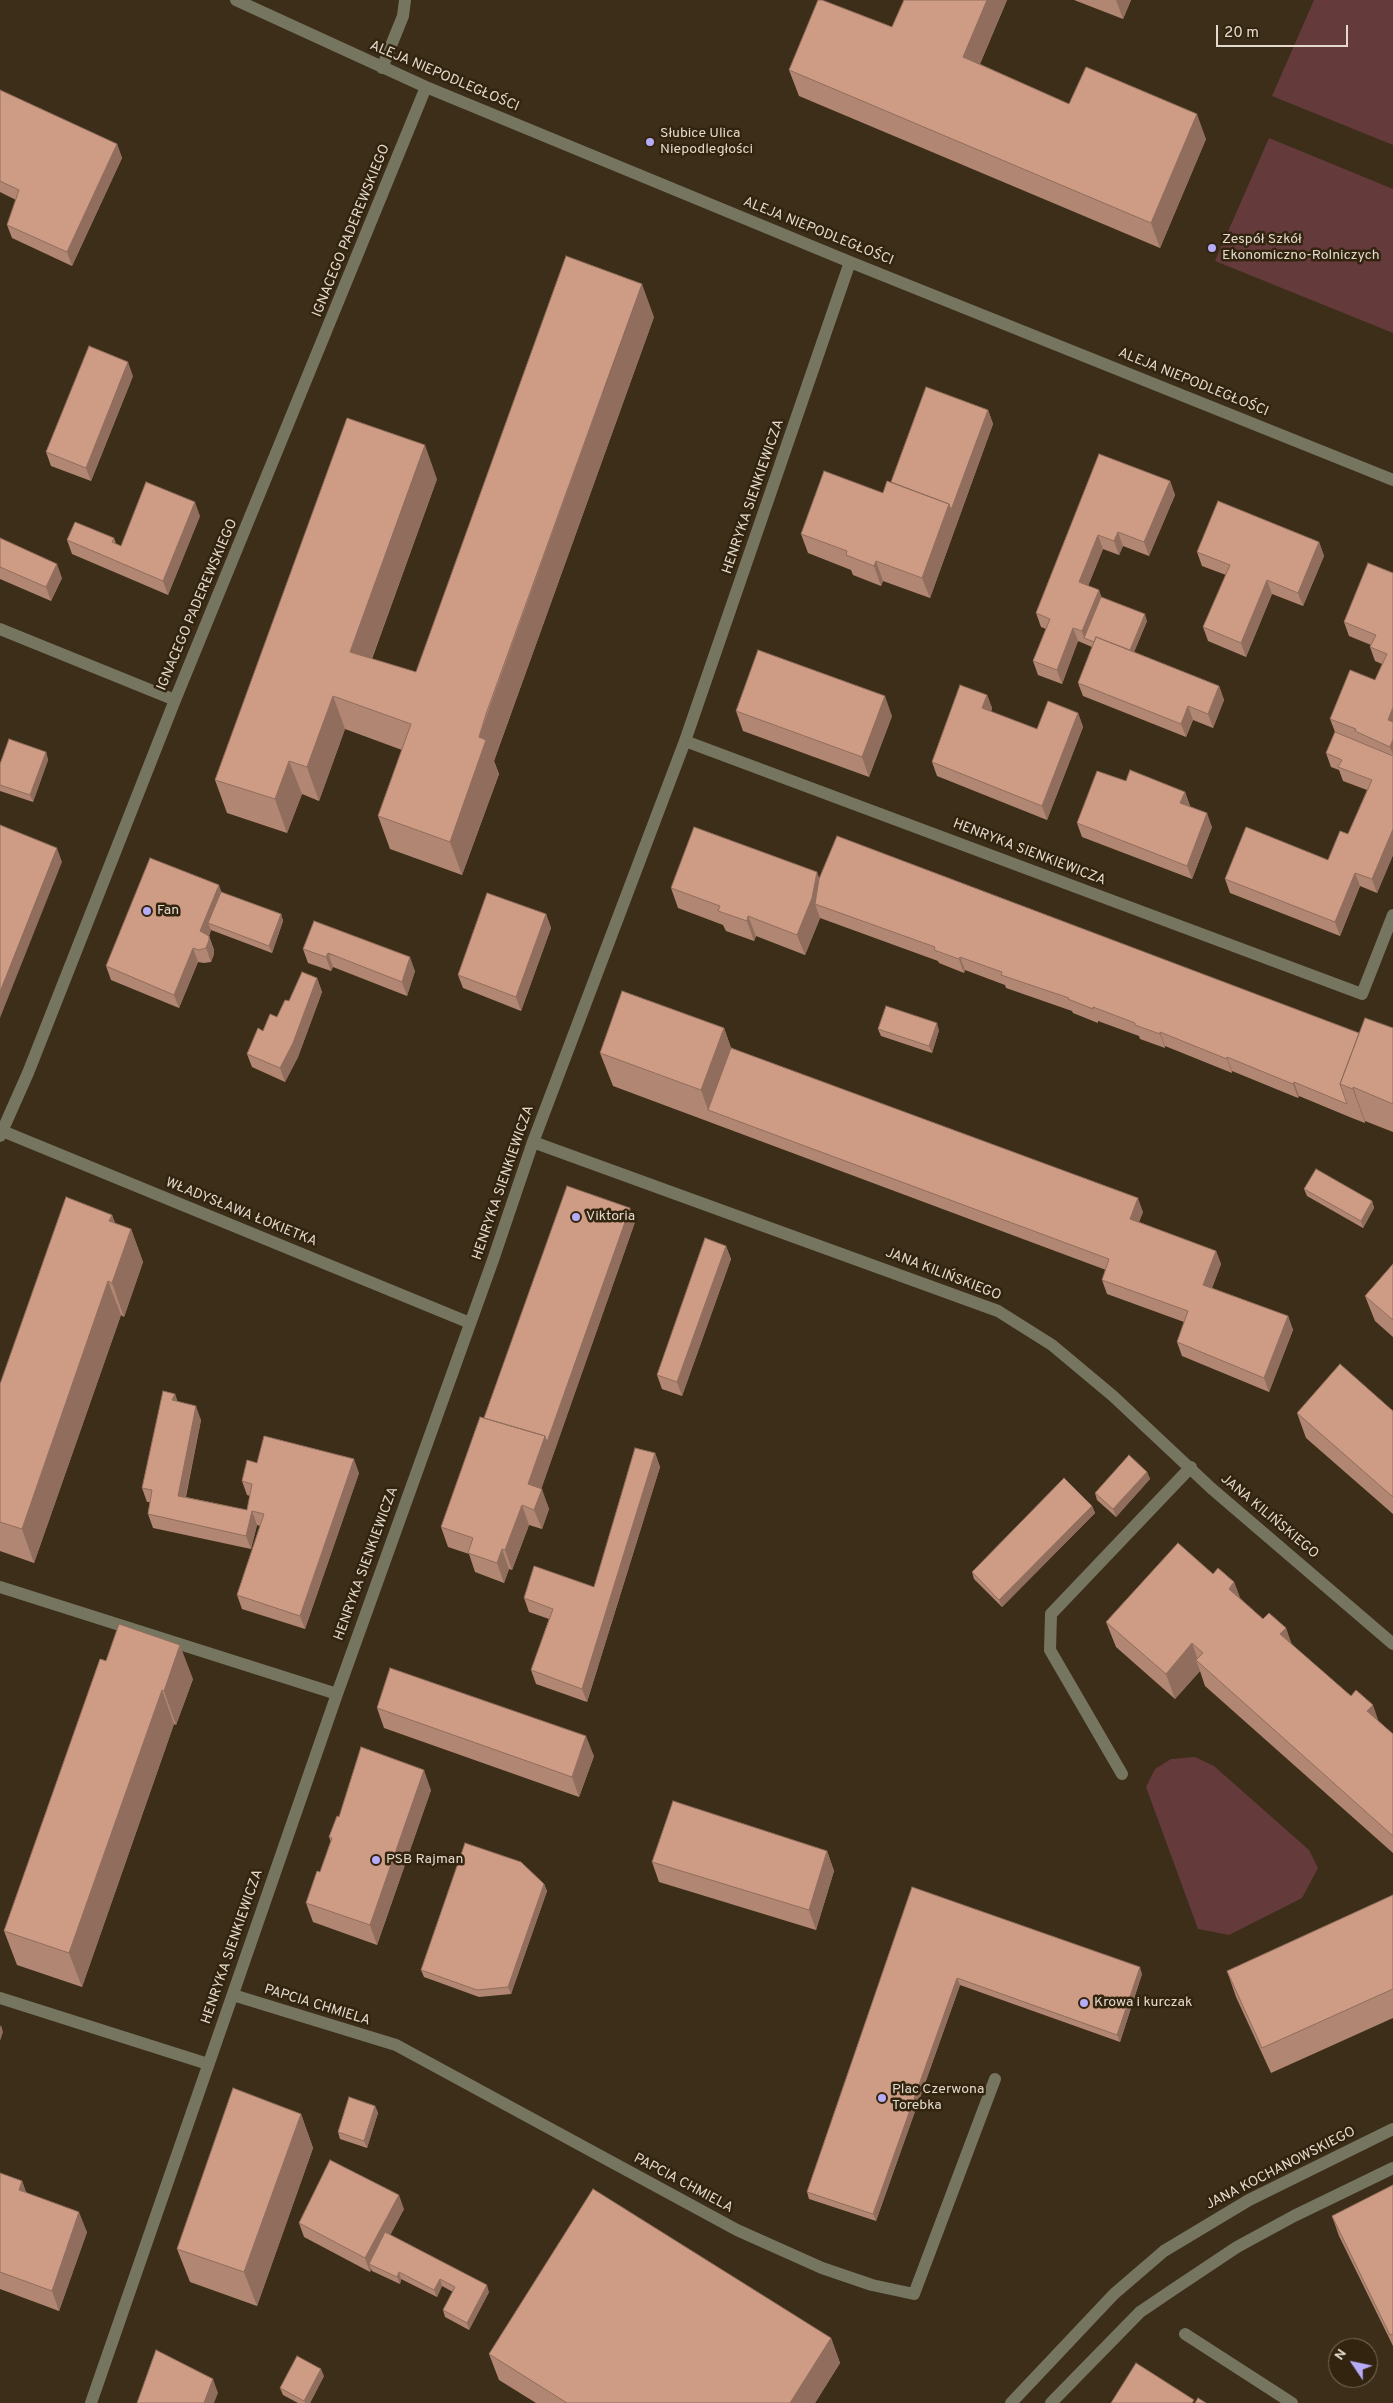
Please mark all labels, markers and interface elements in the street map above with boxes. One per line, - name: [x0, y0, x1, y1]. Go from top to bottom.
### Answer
- scale bar: [1218, 15, 1350, 47]
- text: 20 m: [1224, 24, 1259, 43]
- street label: ALEJA NIEPODLEGŁOŚCI: [367, 38, 521, 116]
- place label: Słubice Ulica Niepodległości: [660, 126, 753, 158]
- marker: Słubice Ulica Niepodległości: [644, 136, 656, 148]
- street label: IGNACEGO PADEREWSKIEGO: [310, 142, 394, 320]
- street label: ALEJA NIEPODLEGŁOŚCI: [740, 194, 896, 270]
- place label: Zespół Szkół Ekonomiczno-Rolniczych: [1222, 232, 1380, 264]
- marker: Zespół Szkół Ekonomiczno-Rolniczych: [1206, 242, 1218, 254]
- street label: ALEJA NIEPODLEGŁOŚCI: [1115, 345, 1271, 421]
- street label: HENRYKA SIENKIEWICZA: [720, 417, 788, 577]
- street label: IGNACEGO PADEREWSKIEGO: [154, 517, 242, 693]
- street label: HENRYKA SIENKIEWICZA: [950, 816, 1108, 890]
- place label: Fan: [157, 903, 179, 919]
- marker: Fan: [141, 905, 153, 917]
- street label: HENRYKA SIENKIEWICZA: [470, 1103, 538, 1263]
- street label: WŁADYSŁAWA ŁOKIETKA: [163, 1175, 319, 1251]
- place label: Viktoria: [586, 1209, 635, 1225]
- marker: Viktoria: [570, 1211, 582, 1223]
- street label: JANA KILIŃSKIEGO: [883, 1245, 1003, 1305]
- street label: JANA KILIŃSKIEGO: [1217, 1471, 1321, 1563]
- street label: HENRYKA SIENKIEWICZA: [331, 1485, 403, 1643]
- place label: PSB Rajman: [386, 1852, 463, 1868]
- marker: PSB Rajman: [370, 1854, 382, 1866]
- street label: HENRYKA SIENKIEWICZA: [199, 1867, 267, 2027]
- street label: PAPCIA CHMIELA: [262, 1982, 372, 2030]
- place label: Krowa i kurczak: [1094, 1995, 1192, 2011]
- marker: Krowa i kurczak: [1078, 1997, 1090, 2009]
- place label: Plac Czerwona Torebka: [892, 2082, 984, 2114]
- marker: Plac Czerwona Torebka: [876, 2092, 888, 2104]
- street label: JANA KOCHANOWSKIEGO: [1203, 2124, 1359, 2214]
- street label: PAPCIA CHMIELA: [630, 2151, 736, 2217]
- north arrow: [1328, 2338, 1378, 2388]
- text: N: [1331, 2346, 1351, 2364]

